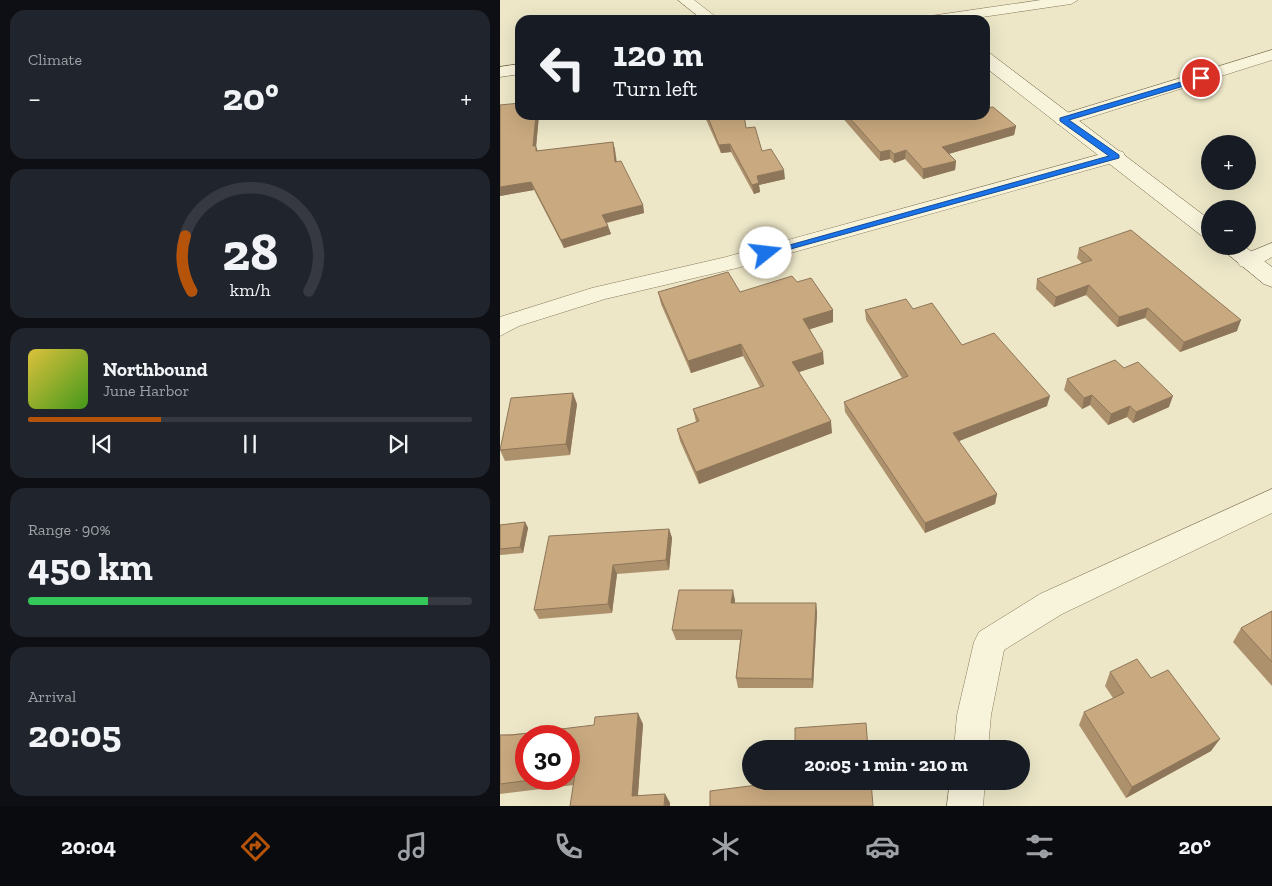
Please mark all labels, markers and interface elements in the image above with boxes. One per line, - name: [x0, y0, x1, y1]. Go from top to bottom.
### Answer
- text: 120 m: [613, 33, 703, 75]
- icon: left: [530, 35, 595, 100]
- text: Climate: [28, 50, 82, 69]
- pin: [1180, 57, 1222, 99]
- icon: arrive: [1187, 64, 1215, 92]
- text: 20°: [223, 74, 279, 120]
- text: Turn left: [613, 75, 697, 102]
- text: −: [28, 82, 41, 115]
- text: +: [460, 82, 472, 115]
- map controls: [1201, 135, 1256, 255]
- button: +: [1201, 135, 1256, 190]
- button: −: [1201, 200, 1256, 255]
- text: 28: [222, 221, 278, 283]
- position arrow: [739, 226, 791, 278]
- text: km/h: [230, 279, 270, 301]
- text: Northbound: [103, 358, 208, 381]
- text: June Harbor: [103, 381, 189, 400]
- icon: previous: [88, 430, 116, 458]
- icon: pause: [236, 430, 264, 458]
- icon: next: [384, 430, 412, 458]
- text: Range · 90%: [28, 520, 111, 539]
- text: 450 km: [28, 544, 153, 590]
- text: Arrival: [28, 687, 76, 706]
- text: 20:05: [28, 711, 121, 757]
- speed limit sign: 30: [515, 725, 580, 790]
- text: 20:05 · 1 min · 210 m: [804, 753, 968, 776]
- icon: directions: [238, 829, 273, 864]
- icon: music: [395, 829, 430, 864]
- icon: phone: [551, 829, 586, 864]
- icon: climate: [708, 829, 743, 864]
- icon: car: [865, 829, 900, 864]
- icon: filters: [1022, 829, 1057, 864]
- text: 20:04: [61, 833, 116, 860]
- text: 20°: [1179, 833, 1211, 860]

